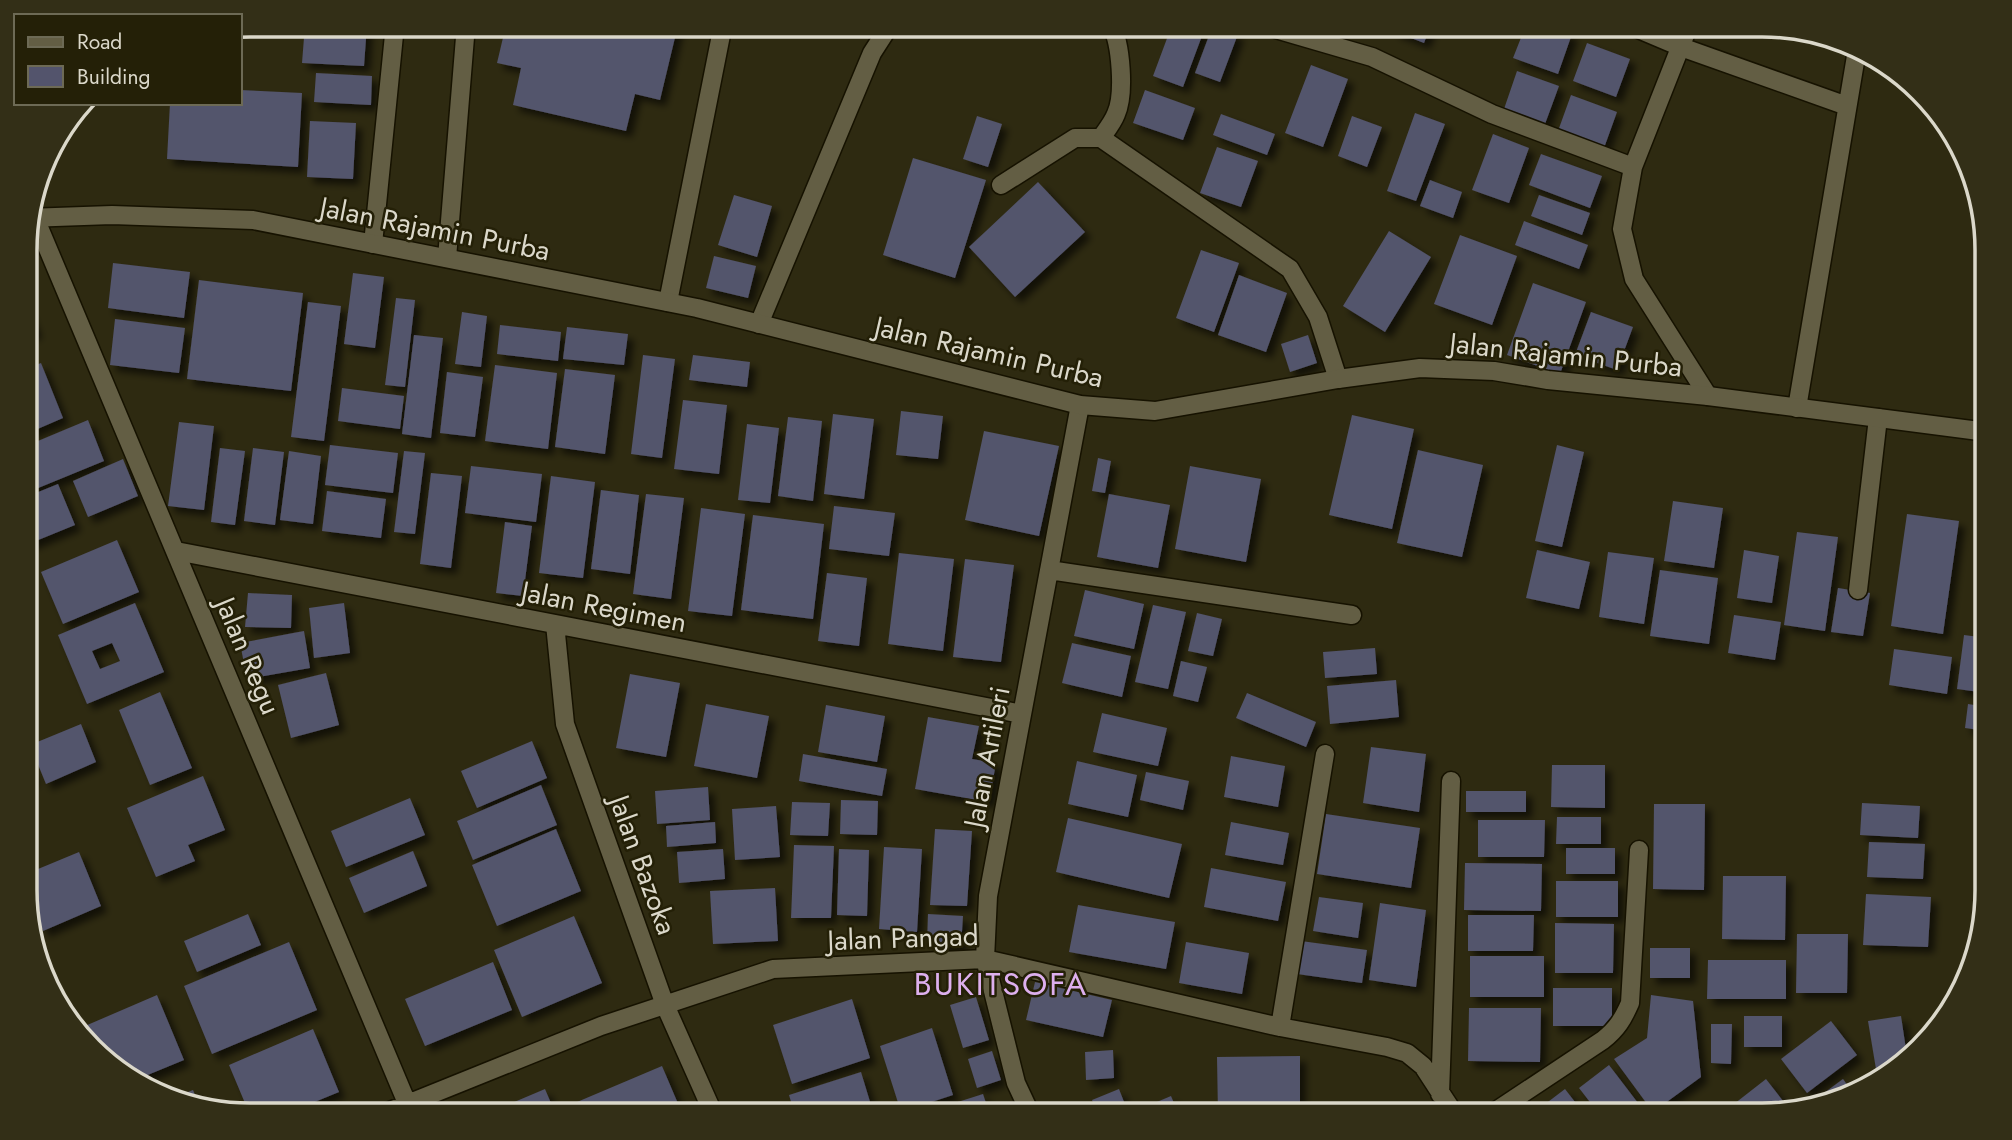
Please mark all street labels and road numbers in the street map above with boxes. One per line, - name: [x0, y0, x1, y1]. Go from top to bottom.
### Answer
- street label: Jalan Rajamin Purba: [313, 186, 554, 271]
- street label: Jalan Rajamin Purba: [867, 305, 1107, 398]
- street label: Jalan Rajamin Purba: [1444, 322, 1684, 388]
- street label: Jalan Regimen: [514, 570, 690, 643]
- street label: Jalan Regu: [203, 587, 291, 721]
- street label: Jalan Artileri: [952, 683, 1021, 835]
- street label: Jalan Bazoka: [597, 786, 687, 941]
- street label: Jalan Pangad: [823, 915, 979, 961]

